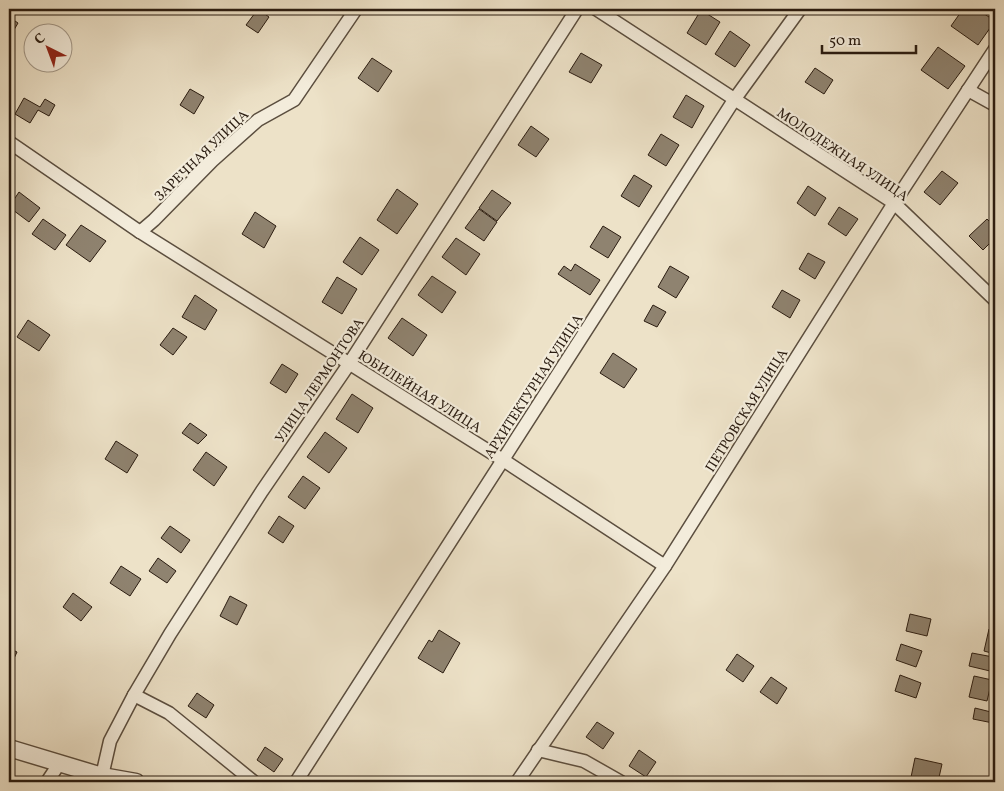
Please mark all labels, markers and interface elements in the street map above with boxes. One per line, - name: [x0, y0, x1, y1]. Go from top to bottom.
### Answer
- north arrow: [22, 22, 72, 72]
- scale bar: [822, 22, 915, 54]
- text: С: [31, 29, 50, 50]
- text: 50 m: [829, 31, 861, 52]
- street label: МОЛОДЕЖНАЯ УЛИЦА: [773, 104, 912, 207]
- street label: ЗАРЕЧНАЯ УЛИЦА: [151, 106, 253, 206]
- street label: АРХИТЕКТУРНАЯ УЛИЦА: [480, 311, 588, 463]
- street label: УЛИЦА ЛЕРМОНТОВА: [271, 314, 369, 447]
- street label: ПЕТРОВСКАЯ УЛИЦА: [702, 345, 793, 476]
- street label: ЮБИЛЕЙНАЯ УЛИЦА: [354, 346, 485, 438]

